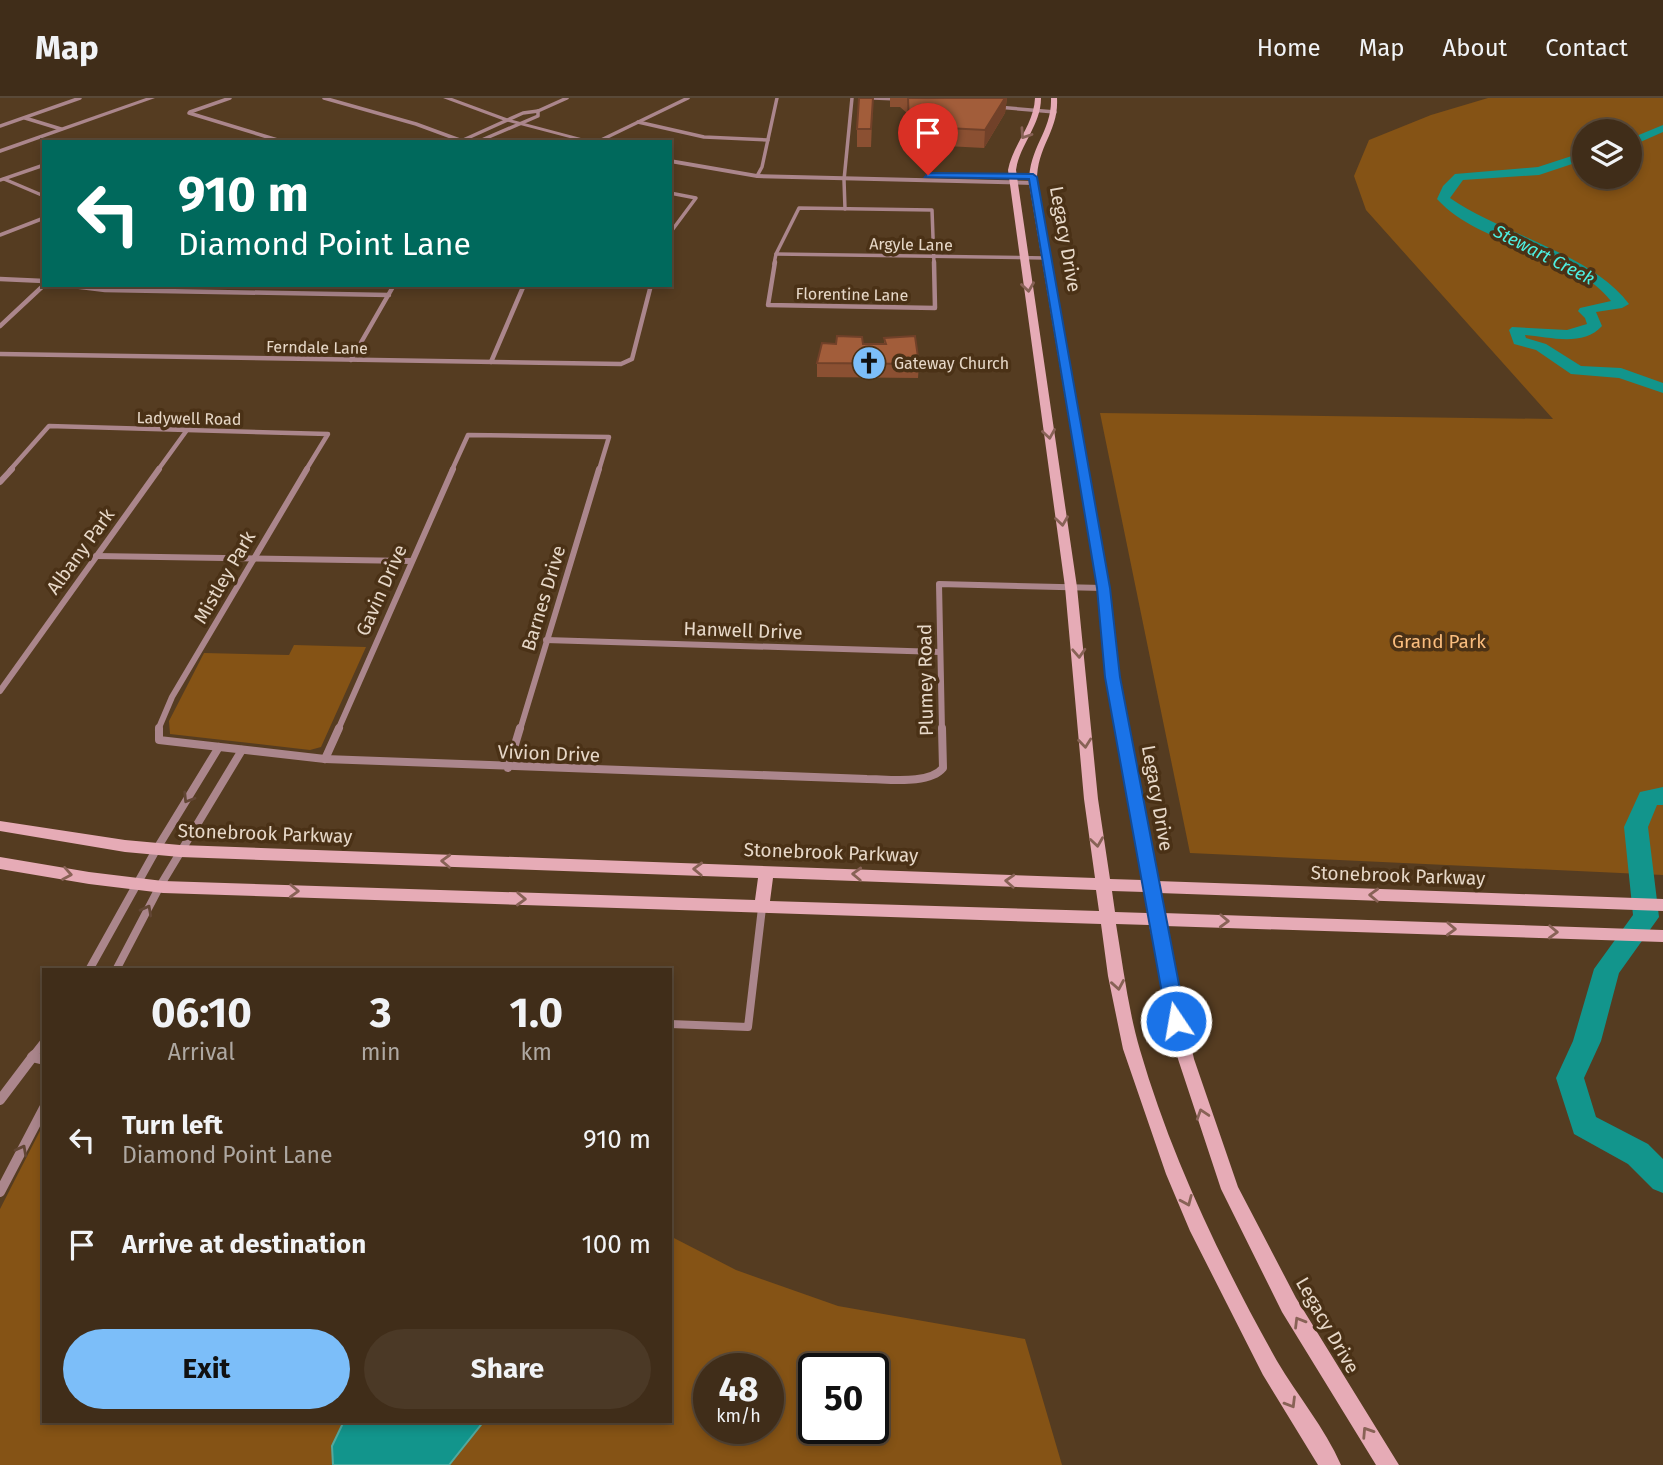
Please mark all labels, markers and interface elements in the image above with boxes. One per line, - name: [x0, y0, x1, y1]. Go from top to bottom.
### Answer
- text: Map: [35, 28, 99, 68]
- text: Home: [1257, 34, 1321, 62]
- text: Map: [1359, 34, 1405, 62]
- text: About: [1443, 34, 1507, 62]
- text: Contact: [1545, 34, 1628, 62]
- pin: [898, 103, 958, 175]
- icon: arrive: [909, 114, 947, 152]
- map controls: [1572, 119, 1642, 189]
- button: layers: [1572, 119, 1642, 189]
- one-way arrow: [1021, 126, 1034, 139]
- text: 910 m: [178, 165, 309, 224]
- icon: left: [63, 168, 154, 259]
- street label: Legacy Drive: [1045, 184, 1086, 294]
- water label: Stewart Creek: [1489, 220, 1598, 290]
- text: Diamond Point Lane: [178, 225, 471, 263]
- street label: Argyle Lane: [869, 234, 953, 255]
- one-way arrow: [1020, 281, 1035, 293]
- street label: Florentine Lane: [795, 284, 908, 305]
- street label: Ferndale Lane: [266, 337, 368, 358]
- church icon: Gateway Church: [850, 344, 888, 382]
- place label: Gateway Church: [894, 354, 1009, 373]
- street label: Ladywell Road: [137, 408, 241, 429]
- one-way arrow: [1041, 428, 1056, 439]
- street label: Albany Park: [42, 504, 119, 599]
- one-way arrow: [1054, 515, 1069, 527]
- street label: Mistley Park: [189, 527, 260, 628]
- street label: Gavin Drive: [351, 541, 412, 639]
- street label: Barnes Drive: [517, 543, 570, 654]
- street label: Hanwell Drive: [683, 617, 803, 644]
- street label: Plumey Road: [913, 624, 938, 736]
- park label: Grand Park: [1392, 630, 1486, 653]
- one-way arrow: [1071, 647, 1086, 658]
- one-way arrow: [1077, 738, 1092, 749]
- street label: Vivion Drive: [497, 740, 601, 767]
- street label: Legacy Drive: [1137, 743, 1178, 853]
- one-way arrow: [183, 791, 196, 804]
- street label: Stonebrook Parkway: [177, 819, 353, 848]
- one-way arrow: [1090, 836, 1105, 848]
- street label: Stonebrook Parkway: [743, 838, 919, 867]
- one-way arrow: [440, 853, 451, 868]
- one-way arrow: [692, 861, 703, 877]
- street label: Stonebrook Parkway: [1310, 861, 1486, 890]
- one-way arrow: [61, 866, 73, 881]
- one-way arrow: [852, 866, 862, 882]
- one-way arrow: [1005, 873, 1016, 888]
- one-way arrow: [289, 884, 300, 899]
- one-way arrow: [1368, 887, 1379, 903]
- one-way arrow: [516, 892, 527, 907]
- one-way arrow: [139, 905, 153, 917]
- one-way arrow: [1219, 913, 1230, 928]
- one-way arrow: [1446, 921, 1457, 936]
- one-way arrow: [1548, 924, 1558, 940]
- one-way arrow: [1110, 979, 1125, 991]
- position arrow: [1139, 984, 1213, 1058]
- text: 06:10: [151, 988, 252, 1038]
- text: 3: [370, 988, 392, 1038]
- text: 1.0: [509, 988, 563, 1038]
- text: Arrival: [168, 1038, 235, 1066]
- text: min: [361, 1038, 401, 1066]
- text: km: [521, 1038, 552, 1066]
- one-way arrow: [1196, 1108, 1211, 1120]
- text: Turn left: [122, 1110, 223, 1141]
- icon: left: [63, 1121, 101, 1159]
- text: 910 m: [583, 1124, 651, 1155]
- text: Diamond Point Lane: [122, 1141, 333, 1169]
- one-way arrow: [14, 1145, 27, 1157]
- one-way arrow: [1179, 1194, 1193, 1206]
- icon: arrive: [63, 1226, 101, 1264]
- text: Arrive at destination: [122, 1229, 366, 1260]
- text: 100 m: [582, 1229, 651, 1260]
- street label: Legacy Drive: [1291, 1273, 1364, 1377]
- one-way arrow: [1294, 1317, 1307, 1330]
- button: Exit: [63, 1329, 350, 1409]
- button: Share: [364, 1329, 651, 1409]
- speed limit sign: 50: [798, 1353, 889, 1444]
- text: 48: [718, 1368, 759, 1410]
- one-way arrow: [1283, 1395, 1296, 1408]
- text: km/h: [716, 1405, 761, 1427]
- one-way arrow: [1362, 1427, 1375, 1440]

